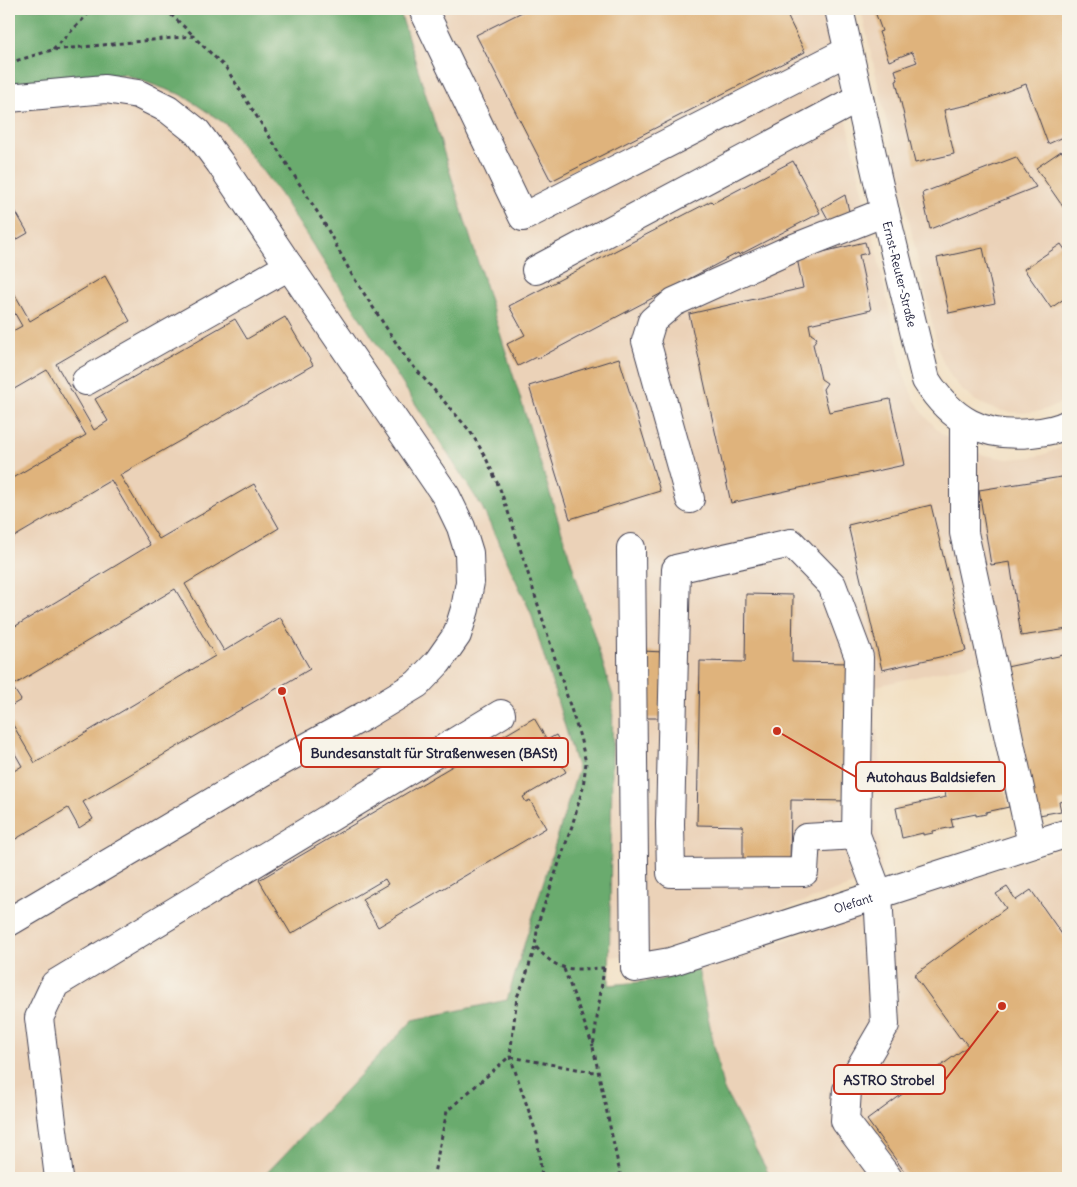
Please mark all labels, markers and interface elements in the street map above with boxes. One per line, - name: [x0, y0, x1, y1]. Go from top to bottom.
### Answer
- street label: Ernst-Reuter-Straße: [880, 219, 920, 329]
- callout: Bundesanstalt für Straßenwesen (BASt): [301, 738, 568, 767]
- text: Bundesanstalt für Straßenwesen (BASt): [310, 744, 558, 762]
- callout: Autohaus Baldsiefen: [856, 762, 1005, 791]
- text: Autohaus Baldsiefen: [866, 768, 996, 786]
- street label: Olefant: [832, 889, 874, 916]
- callout: ASTRO Strobel: [834, 1065, 945, 1094]
- text: ASTRO Strobel: [843, 1071, 935, 1089]

